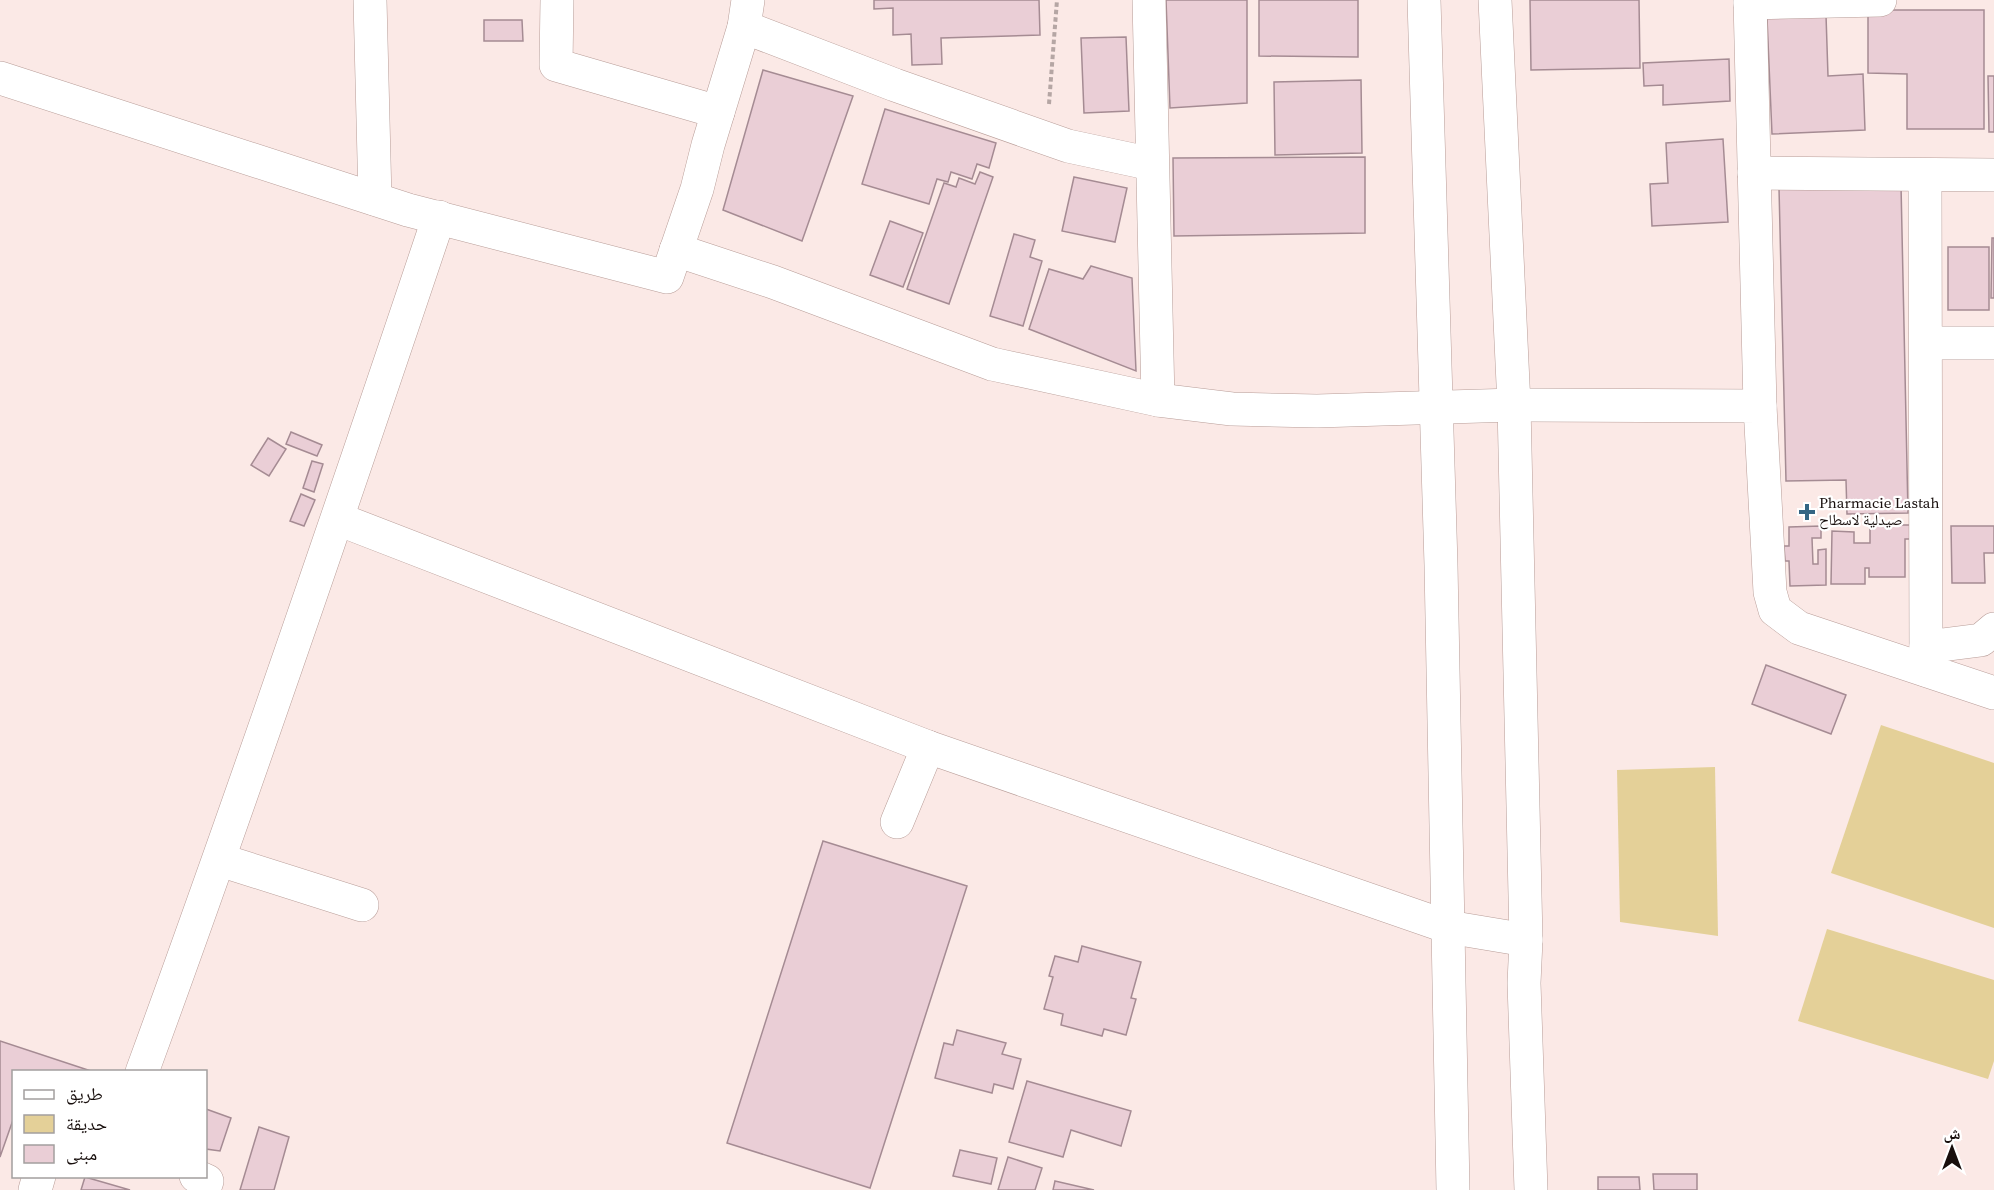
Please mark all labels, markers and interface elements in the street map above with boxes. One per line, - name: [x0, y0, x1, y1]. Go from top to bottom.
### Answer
- place label: Pharmacie Lastah صيدلية لاسطاح: [1819, 492, 1939, 530]
- marker: Pharmacie Lastah صيدلية لاسطاح: [1800, 505, 1814, 519]
- legend: [12, 1070, 207, 1178]
- text: طريق: [66, 1081, 103, 1106]
- text: حديقة: [66, 1111, 107, 1136]
- north arrow: [1922, 1118, 1982, 1178]
- text: ش: [1944, 1122, 1961, 1144]
- text: مبنى: [66, 1141, 97, 1166]

